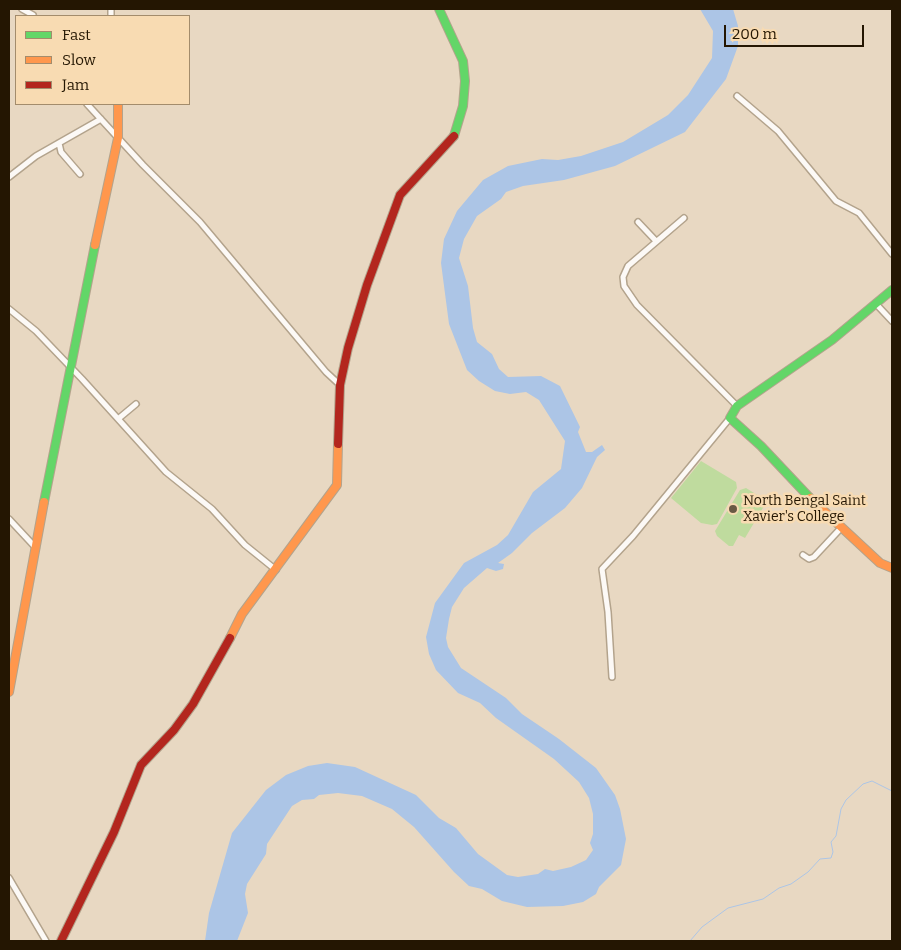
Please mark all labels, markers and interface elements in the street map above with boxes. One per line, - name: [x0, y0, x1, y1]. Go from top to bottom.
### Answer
- legend: [15, 15, 190, 105]
- scale bar: [726, 15, 866, 47]
- text: 200 m: [732, 25, 777, 43]
- text: Fast: [62, 26, 91, 44]
- text: Slow: [62, 51, 96, 69]
- text: Jam: [62, 76, 89, 94]
- place label: North Bengal Saint Xavier's College: [743, 493, 866, 526]
- marker: North Bengal Saint Xavier's College: [727, 503, 739, 515]

